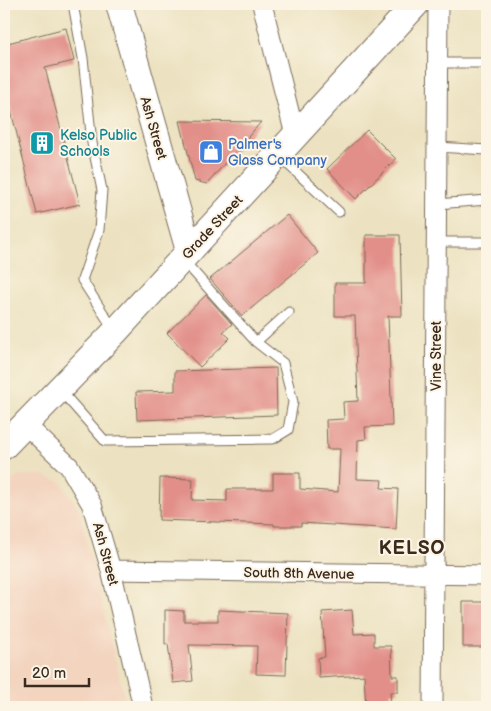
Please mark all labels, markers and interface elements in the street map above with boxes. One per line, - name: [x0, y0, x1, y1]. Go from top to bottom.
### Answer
- street label: Ash Street: [136, 95, 171, 162]
- place label: Kelso Public Schools: [60, 127, 137, 160]
- building icon: Kelso Public Schools: [29, 130, 55, 156]
- place label: Palmer's Glass Company: [228, 136, 328, 169]
- shop icon: Palmer's Glass Company: [198, 139, 224, 165]
- street label: Grade Street: [178, 191, 247, 263]
- street label: Vine Street: [428, 320, 445, 391]
- street label: Ash Street: [89, 521, 122, 588]
- district label: KELSO: [379, 537, 445, 560]
- street label: South 8th Avenue: [243, 564, 355, 583]
- scale bar: [25, 656, 89, 688]
- text: 20 m: [32, 664, 66, 683]

